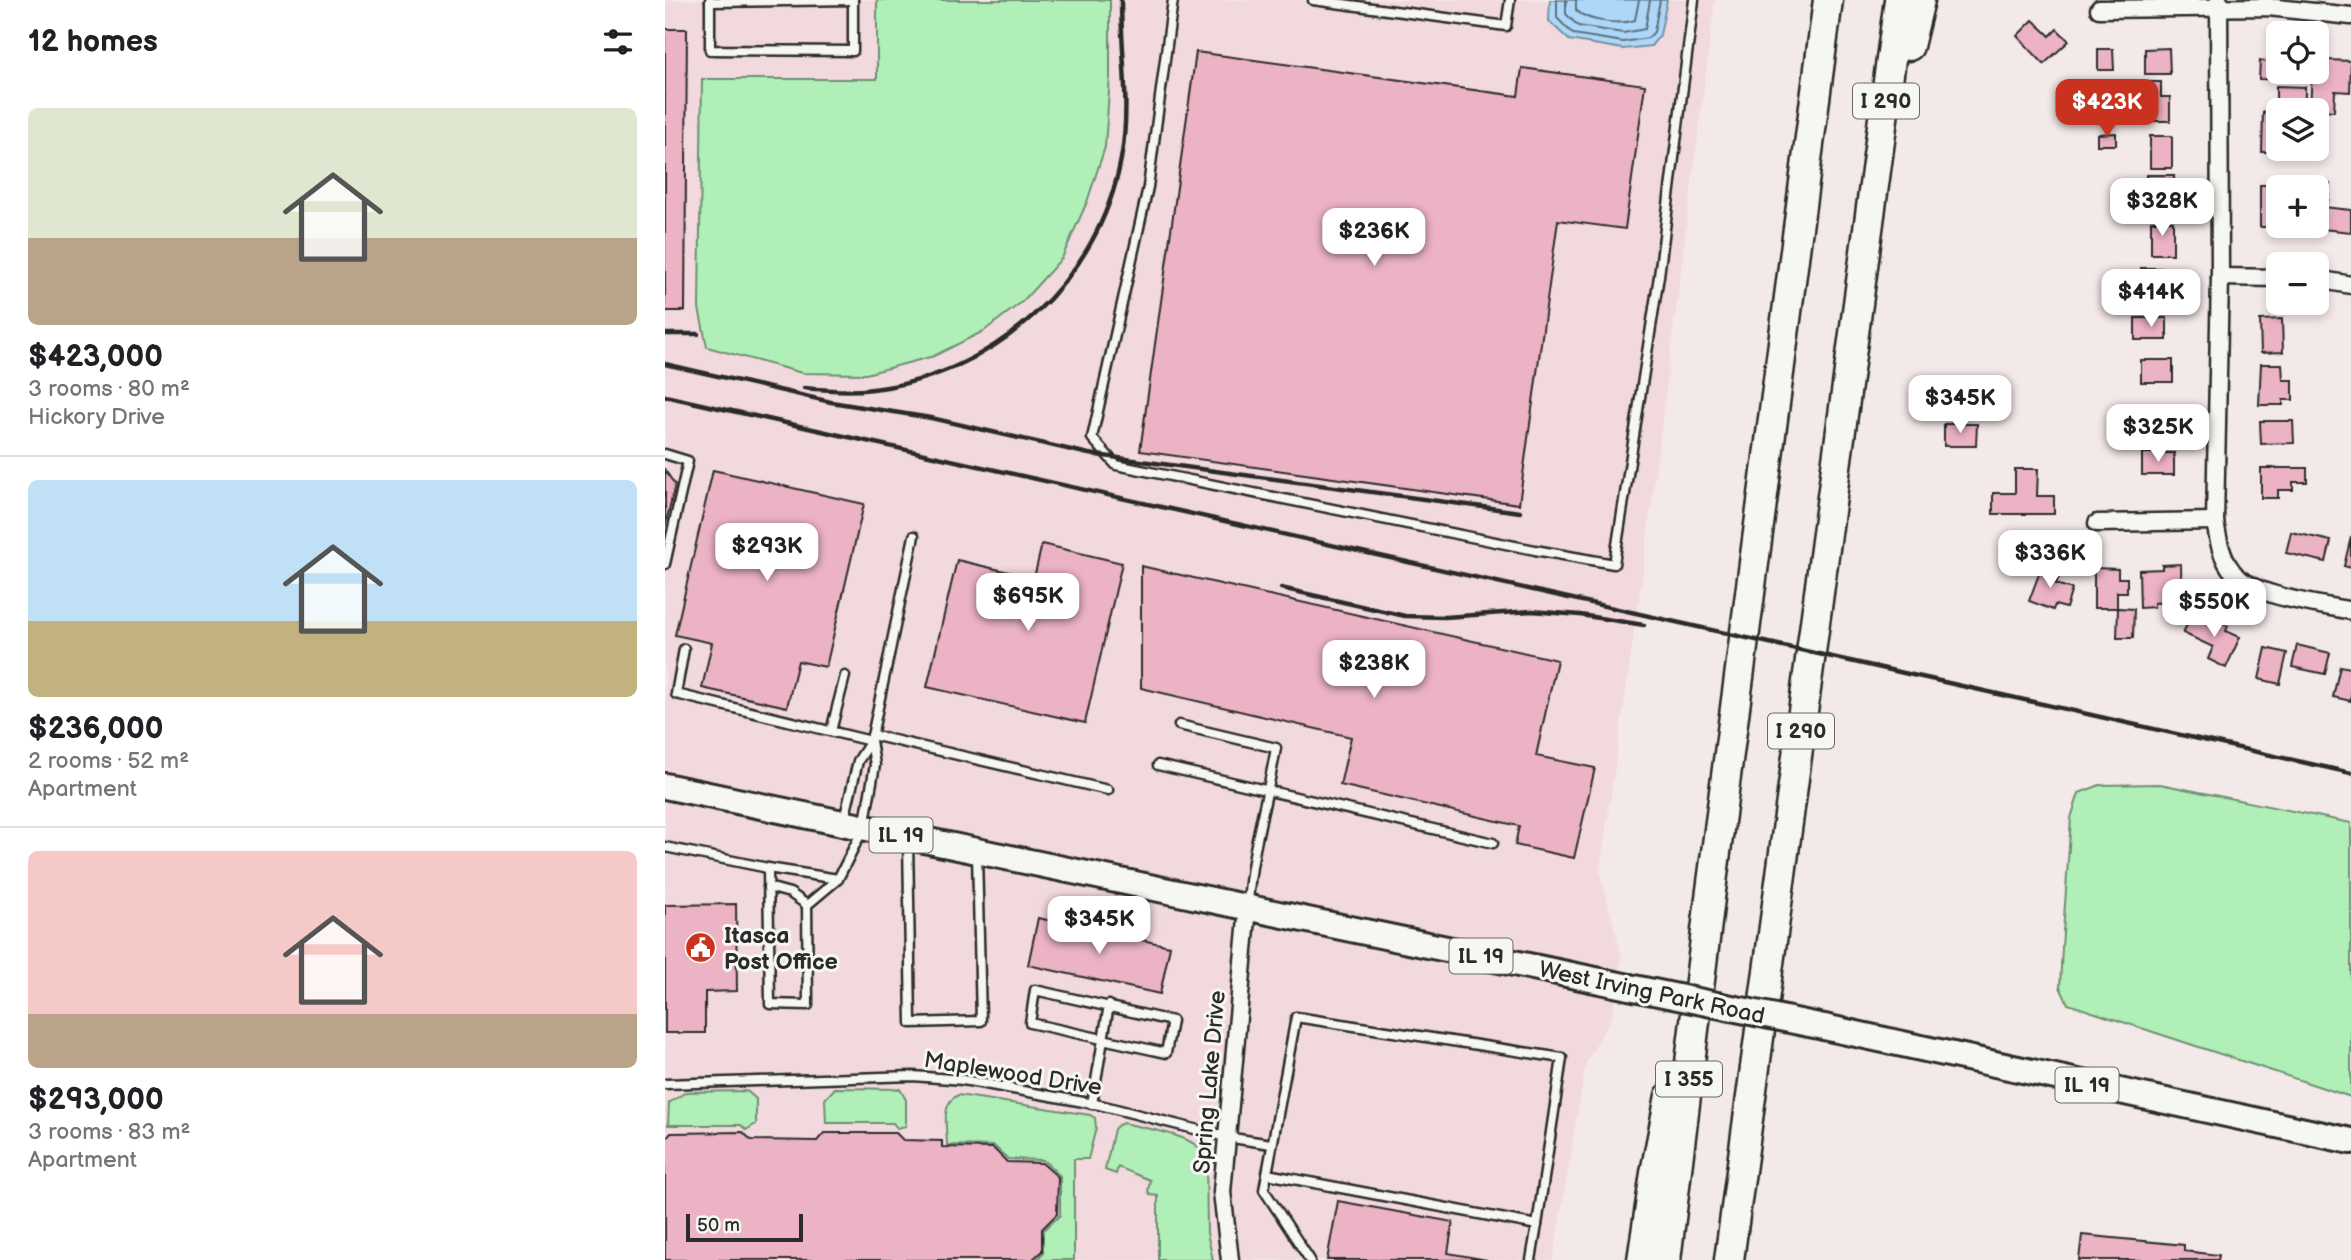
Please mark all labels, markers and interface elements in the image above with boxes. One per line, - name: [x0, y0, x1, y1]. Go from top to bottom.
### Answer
- map controls: [2266, 21, 2329, 315]
- button: locate: [2266, 21, 2329, 84]
- icon: filters: [599, 23, 637, 61]
- text: 12 homes: [28, 24, 158, 60]
- pin: $423K: [2058, 80, 2156, 139]
- road number: I 290: [1853, 84, 1919, 119]
- text: $423K: [2072, 88, 2142, 116]
- button: layers: [2266, 98, 2329, 161]
- icon: home: [270, 154, 396, 280]
- button: +: [2266, 175, 2329, 238]
- pin: $328K: [2113, 178, 2211, 238]
- text: $328K: [2126, 187, 2198, 215]
- pin: $236K: [1325, 208, 1423, 268]
- text: $236K: [1338, 217, 1410, 245]
- button: −: [2266, 252, 2329, 315]
- pin: $414K: [2102, 270, 2200, 329]
- text: $414K: [2117, 278, 2185, 306]
- text: $423,000: [28, 339, 163, 375]
- text: 3 rooms · 80 m²: [28, 375, 190, 403]
- pin: $345K: [1911, 376, 2009, 435]
- text: $345K: [1924, 384, 1996, 412]
- text: Hickory Drive: [28, 403, 165, 431]
- pin: $325K: [2109, 405, 2207, 464]
- text: $325K: [2122, 413, 2194, 441]
- pin: $293K: [718, 524, 816, 583]
- icon: home: [270, 526, 396, 652]
- pin: $336K: [2001, 530, 2099, 590]
- text: $293K: [731, 532, 803, 560]
- text: $336K: [2014, 539, 2086, 567]
- pin: $695K: [979, 574, 1077, 633]
- pin: $550K: [2165, 580, 2263, 639]
- text: $695K: [992, 582, 1064, 610]
- text: $550K: [2178, 588, 2250, 616]
- pin: $238K: [1325, 640, 1423, 700]
- text: $238K: [1338, 649, 1410, 677]
- text: $236,000: [28, 711, 163, 747]
- road number: I 290: [1768, 714, 1834, 748]
- text: 2 rooms · 52 m²: [28, 747, 189, 775]
- text: Apartment: [28, 775, 137, 803]
- road number: IL 19: [869, 818, 933, 852]
- icon: home: [270, 897, 396, 1023]
- pin: $345K: [1050, 897, 1148, 956]
- text: $345K: [1063, 905, 1135, 933]
- place label: Itasca Post Office: [724, 922, 838, 976]
- public building icon: Itasca Post Office: [684, 931, 718, 965]
- road number: IL 19: [1449, 939, 1513, 974]
- street label: West Irving Park Road: [1536, 955, 1767, 1031]
- street label: Spring Lake Drive: [1188, 989, 1232, 1175]
- street label: Maplewood Drive: [922, 1046, 1104, 1102]
- road number: I 355: [1656, 1062, 1722, 1096]
- road number: IL 19: [2055, 1068, 2119, 1102]
- text: $293,000: [28, 1082, 164, 1118]
- text: 3 rooms · 83 m²: [28, 1118, 190, 1146]
- text: Apartment: [28, 1146, 137, 1174]
- scale bar: [686, 1211, 803, 1243]
- text: 50 m: [697, 1214, 740, 1237]

